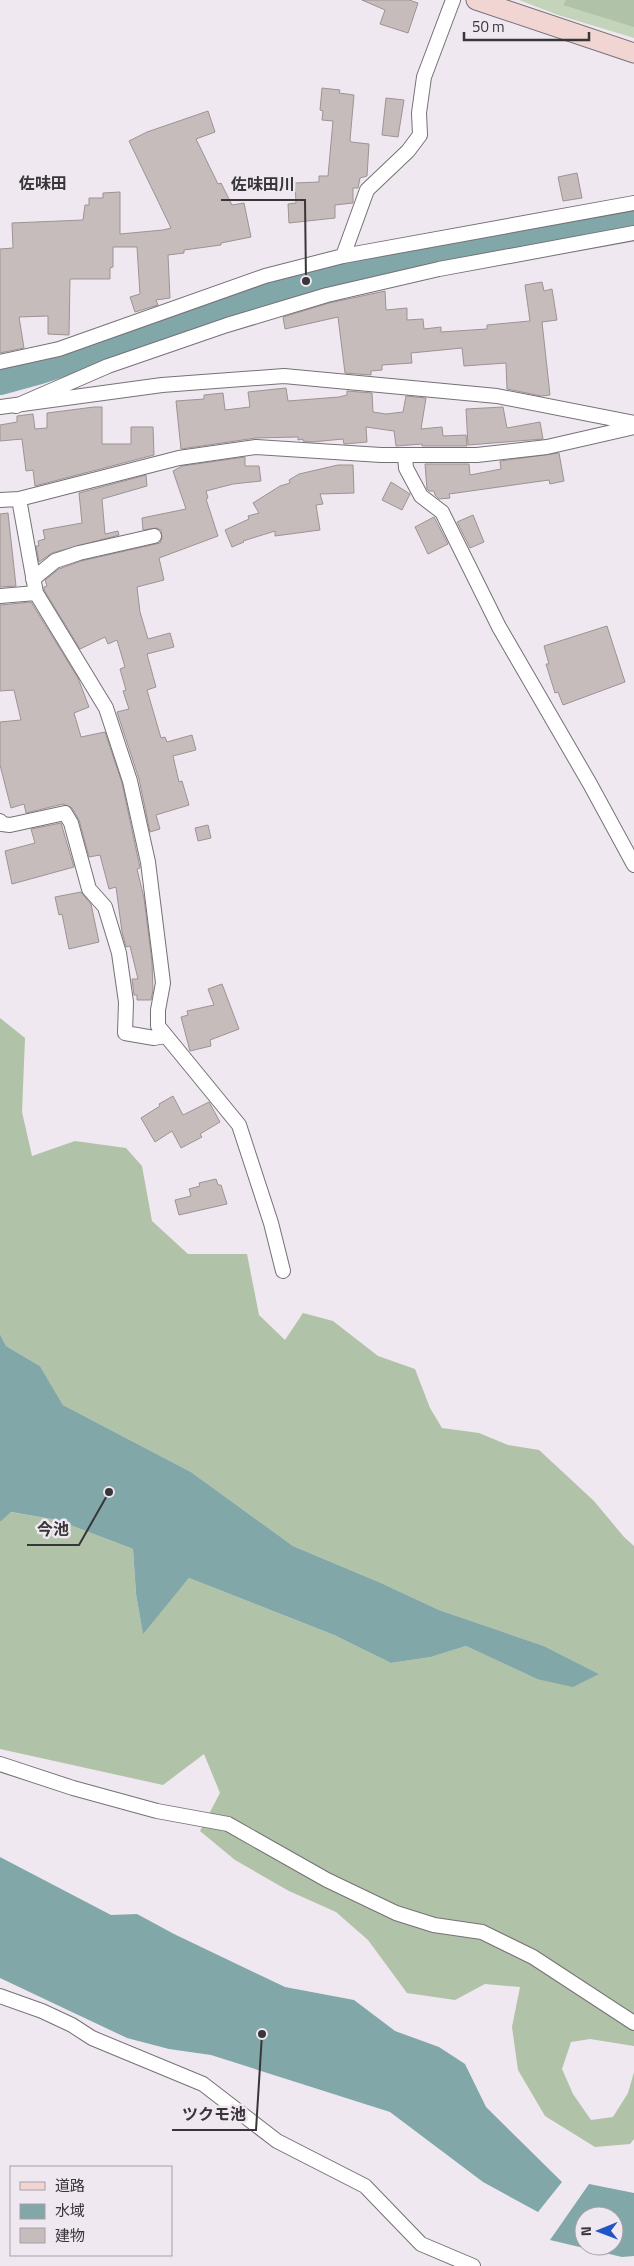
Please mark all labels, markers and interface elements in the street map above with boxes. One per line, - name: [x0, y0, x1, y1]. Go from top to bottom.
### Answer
- scale bar: [464, 10, 589, 42]
- text: 50 m: [472, 15, 505, 38]
- callout: 佐味田川: [221, 169, 305, 200]
- district label: 佐味田: [18, 171, 67, 195]
- text: 佐味田川: [230, 172, 295, 196]
- callout: 今池: [27, 1514, 79, 1545]
- text: 今池: [37, 1517, 69, 1541]
- callout: ツクモ池: [172, 2099, 256, 2130]
- text: ツクモ池: [182, 2102, 246, 2126]
- legend: [10, 2166, 172, 2256]
- text: 道路: [55, 2174, 85, 2197]
- text: 水域: [55, 2199, 85, 2222]
- north arrow: [574, 2206, 624, 2256]
- text: 建物: [55, 2224, 85, 2247]
- text: N: [575, 2226, 596, 2236]

